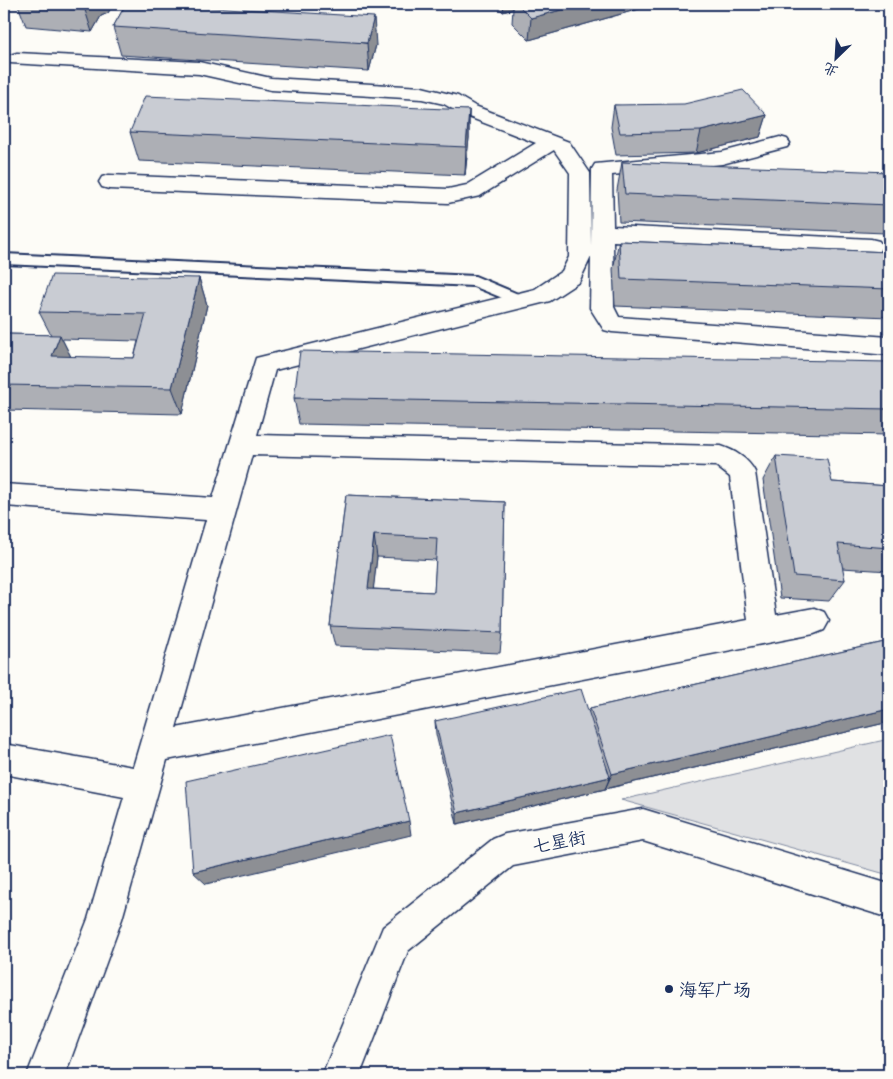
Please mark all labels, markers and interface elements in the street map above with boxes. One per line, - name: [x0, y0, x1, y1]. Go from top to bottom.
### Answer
- north arrow: [810, 32, 860, 82]
- text: 北: [820, 59, 841, 82]
- street label: 七星街: [530, 824, 588, 858]
- place label: 海军广场: [679, 977, 751, 1001]
- marker: 海军广场: [663, 983, 675, 995]

